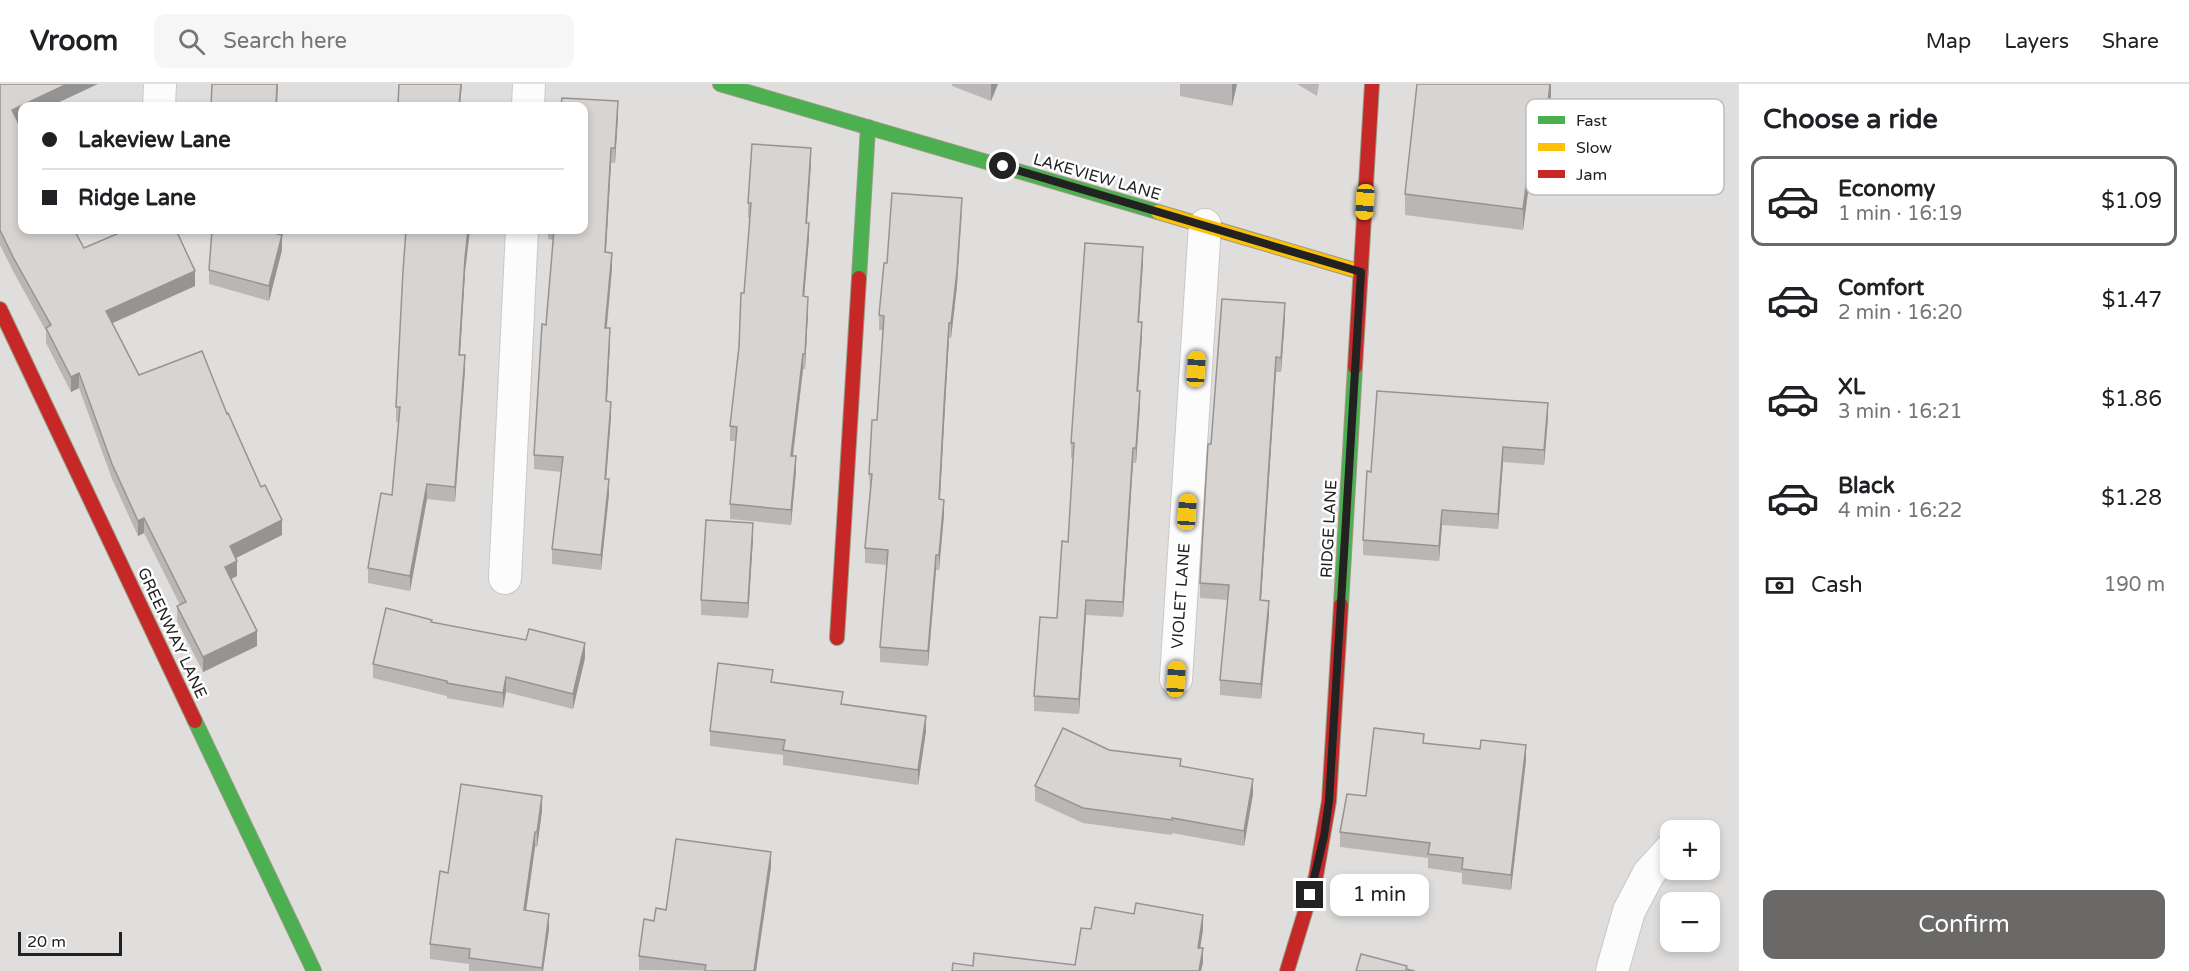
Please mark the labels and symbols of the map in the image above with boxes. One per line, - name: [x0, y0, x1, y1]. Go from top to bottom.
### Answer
- legend: [1526, 99, 1724, 195]
- text: Fast: [1576, 111, 1607, 131]
- text: Slow: [1576, 138, 1612, 158]
- street label: LAKEVIEW LANE: [1031, 149, 1163, 205]
- route start: [989, 152, 1016, 179]
- text: Jam: [1576, 165, 1607, 185]
- car: [1355, 183, 1375, 221]
- car: [1186, 350, 1206, 388]
- street label: RIDGE LANE: [1316, 479, 1342, 579]
- car: [1177, 493, 1197, 531]
- street label: VIOLET LANE: [1167, 542, 1195, 650]
- street label: GREENWAY LANE: [133, 564, 211, 702]
- car: [1166, 660, 1186, 698]
- callout: 1 min: [1331, 874, 1430, 916]
- route end: [1296, 881, 1323, 908]
- scale bar: [18, 929, 122, 956]

